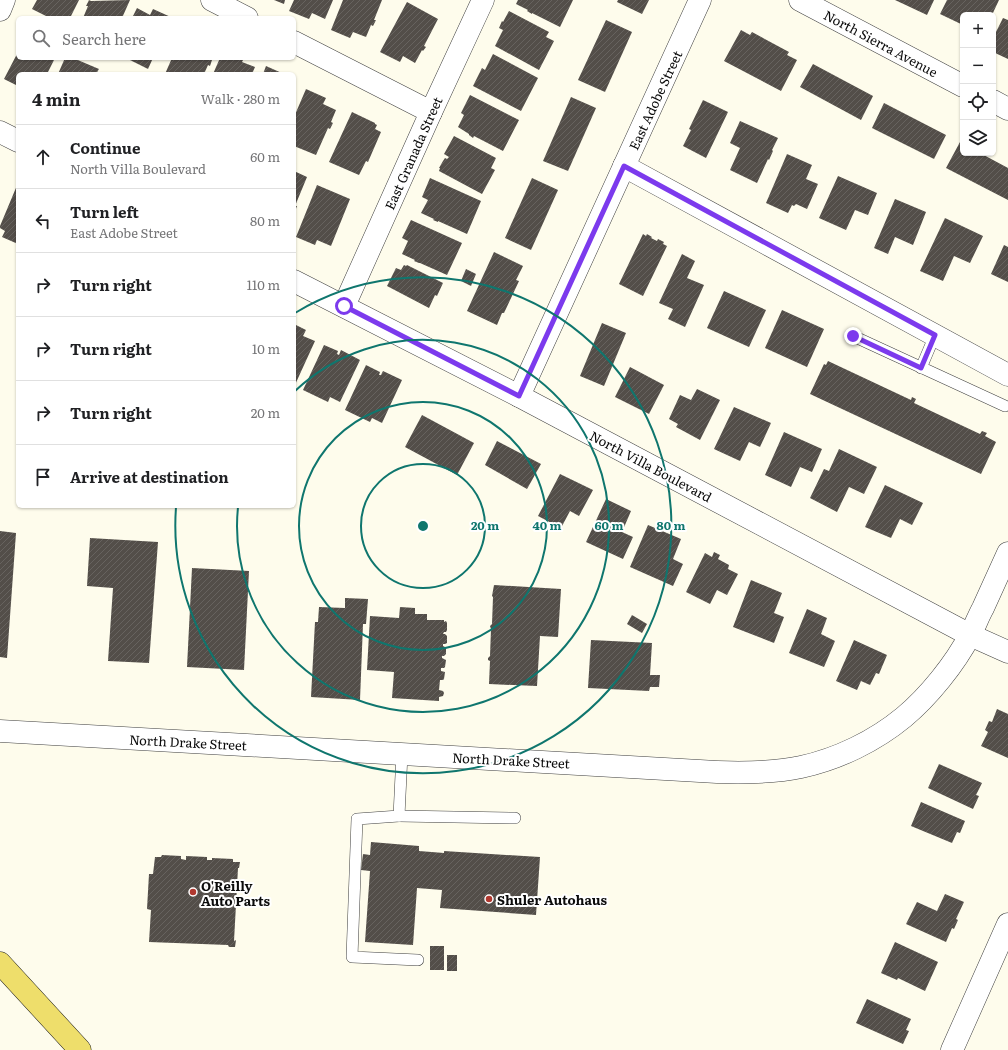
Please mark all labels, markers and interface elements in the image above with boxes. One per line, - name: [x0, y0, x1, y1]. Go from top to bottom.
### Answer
- street label: North Sierra Avenue: [821, 5, 942, 81]
- map controls: [960, 12, 996, 156]
- button: +: [960, 12, 996, 48]
- search box: [16, 16, 296, 60]
- icon: search: [30, 27, 52, 49]
- text: Search here: [62, 27, 146, 50]
- street label: East Adobe Street: [624, 46, 687, 153]
- button: −: [960, 48, 996, 84]
- button: locate: [960, 84, 996, 120]
- text: 4 min: [32, 86, 81, 111]
- text: Walk · 280 m: [201, 89, 280, 108]
- street label: East Granada Street: [380, 93, 447, 213]
- button: layers: [960, 120, 996, 156]
- text: Continue: [70, 136, 140, 159]
- icon: ahead: [32, 146, 54, 168]
- text: 60 m: [250, 147, 280, 166]
- text: North Villa Boulevard: [70, 159, 206, 178]
- text: Turn left: [70, 200, 139, 223]
- icon: left: [32, 210, 54, 232]
- text: 80 m: [250, 211, 280, 230]
- text: East Adobe Street: [70, 223, 178, 242]
- text: Turn right: [70, 273, 152, 296]
- icon: right: [32, 274, 54, 296]
- text: 110 m: [247, 275, 280, 294]
- route start: [335, 297, 353, 315]
- route end: [844, 327, 862, 345]
- text: Turn right: [70, 337, 152, 360]
- icon: right: [32, 338, 54, 360]
- text: 10 m: [252, 339, 280, 358]
- text: Turn right: [70, 401, 152, 424]
- icon: right: [32, 402, 54, 424]
- text: 20 m: [251, 403, 280, 422]
- street label: North Villa Boulevard: [587, 426, 715, 506]
- text: Arrive at destination: [70, 465, 229, 488]
- icon: arrive: [32, 466, 54, 488]
- text: 20 m: [471, 516, 499, 534]
- text: 40 m: [533, 516, 562, 534]
- text: 60 m: [595, 516, 623, 534]
- text: 80 m: [657, 516, 685, 534]
- centre of rings: [416, 519, 430, 533]
- street label: North Drake Street: [129, 729, 248, 755]
- street label: North Drake Street: [452, 747, 571, 773]
- place label: O'Reilly Auto Parts: [201, 876, 271, 910]
- marker: O'Reilly Auto Parts: [188, 887, 198, 897]
- place label: Shuler Autohaus: [497, 890, 607, 909]
- marker: Shuler Autohaus: [484, 894, 494, 904]

